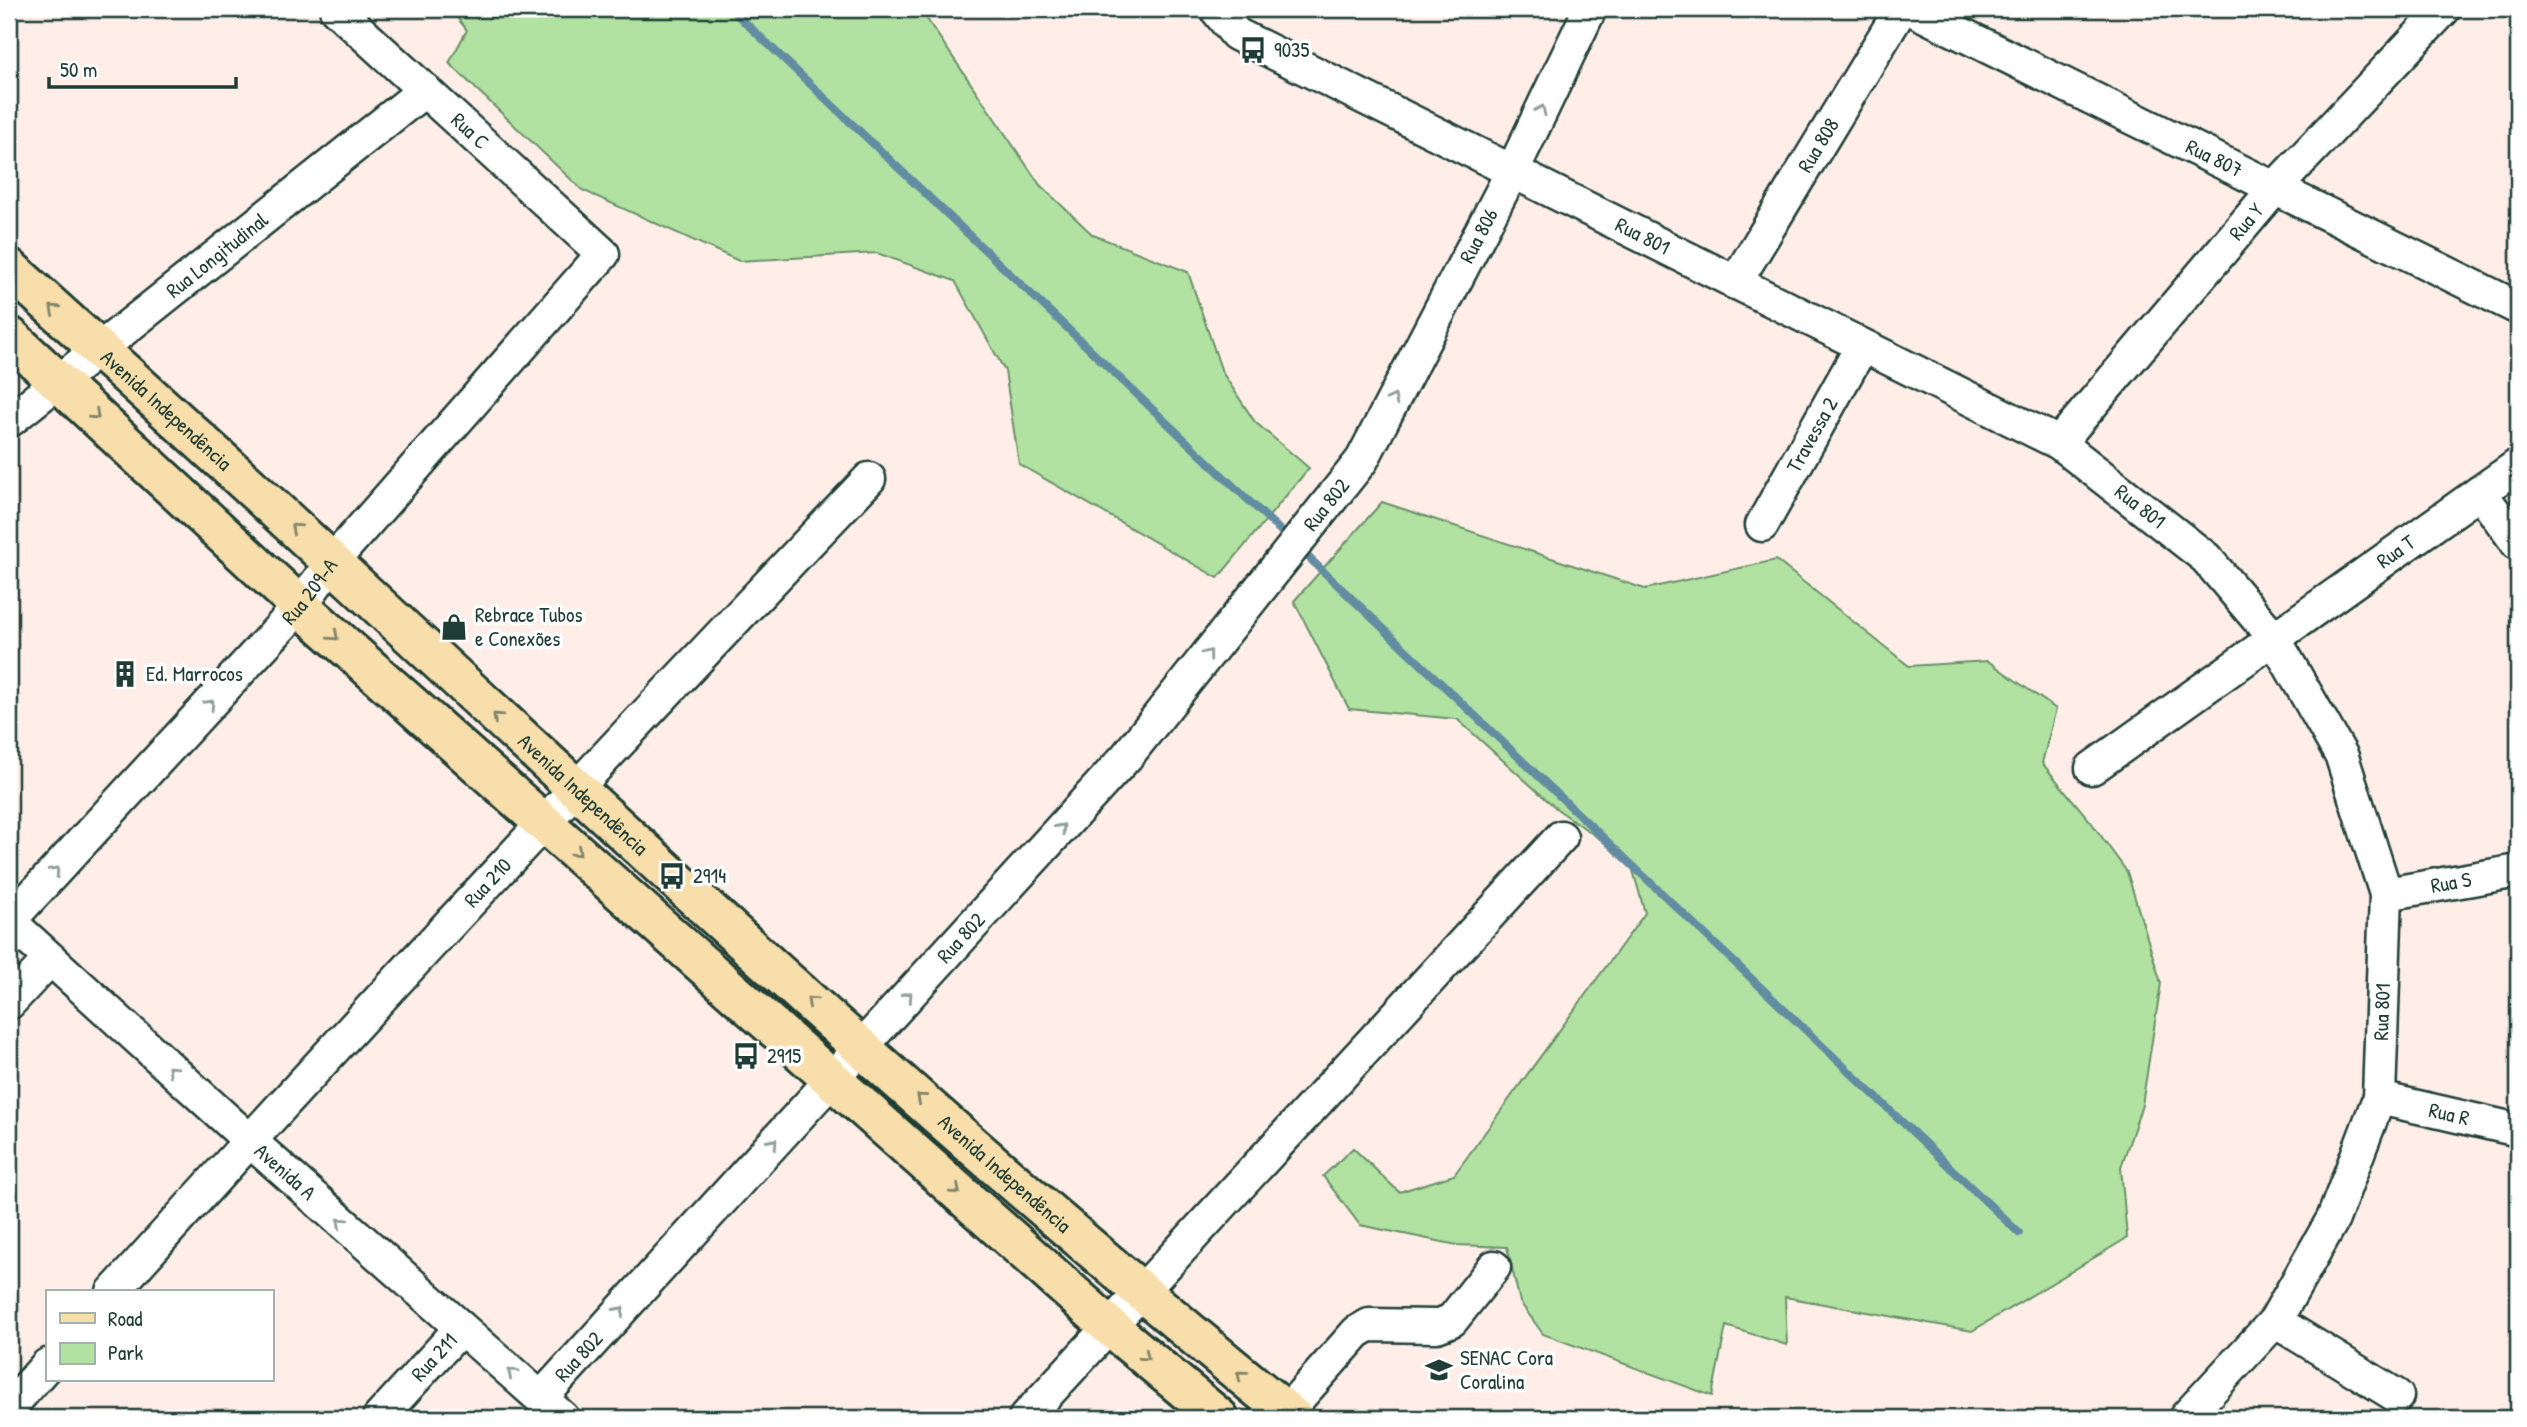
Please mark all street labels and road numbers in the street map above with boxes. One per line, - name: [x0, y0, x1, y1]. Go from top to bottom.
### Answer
- street label: Rua C: [445, 106, 496, 156]
- street label: Rua 808: [1790, 112, 1846, 178]
- street label: Rua 807: [2181, 132, 2248, 184]
- street label: Rua Y: [2222, 196, 2271, 246]
- street label: Rua 806: [1452, 203, 1505, 268]
- street label: Rua Longitudinal: [160, 205, 274, 305]
- street label: Rua 801: [1611, 210, 1675, 261]
- street label: Avenida Independência: [95, 343, 238, 477]
- street label: Travessa 2: [1779, 392, 1845, 478]
- street label: Rua 802: [1296, 472, 1356, 537]
- street label: Rua 801: [2109, 477, 2172, 535]
- street label: Rua T: [2371, 527, 2422, 575]
- street label: Rua 209-A: [275, 552, 344, 631]
- street label: Avenida Independência: [512, 727, 655, 862]
- street label: Rua 210: [457, 851, 518, 913]
- street label: Rua S: [2428, 864, 2474, 900]
- street label: Rua 802: [930, 906, 991, 969]
- street label: Rua 801: [2366, 983, 2397, 1041]
- street label: Rua R: [2426, 1095, 2472, 1132]
- street label: Avenida Independência: [932, 1107, 1078, 1239]
- street label: Avenida A: [248, 1137, 322, 1206]
- street label: Rua 802: [548, 1324, 609, 1388]
- street label: Rua 211: [404, 1327, 463, 1388]

